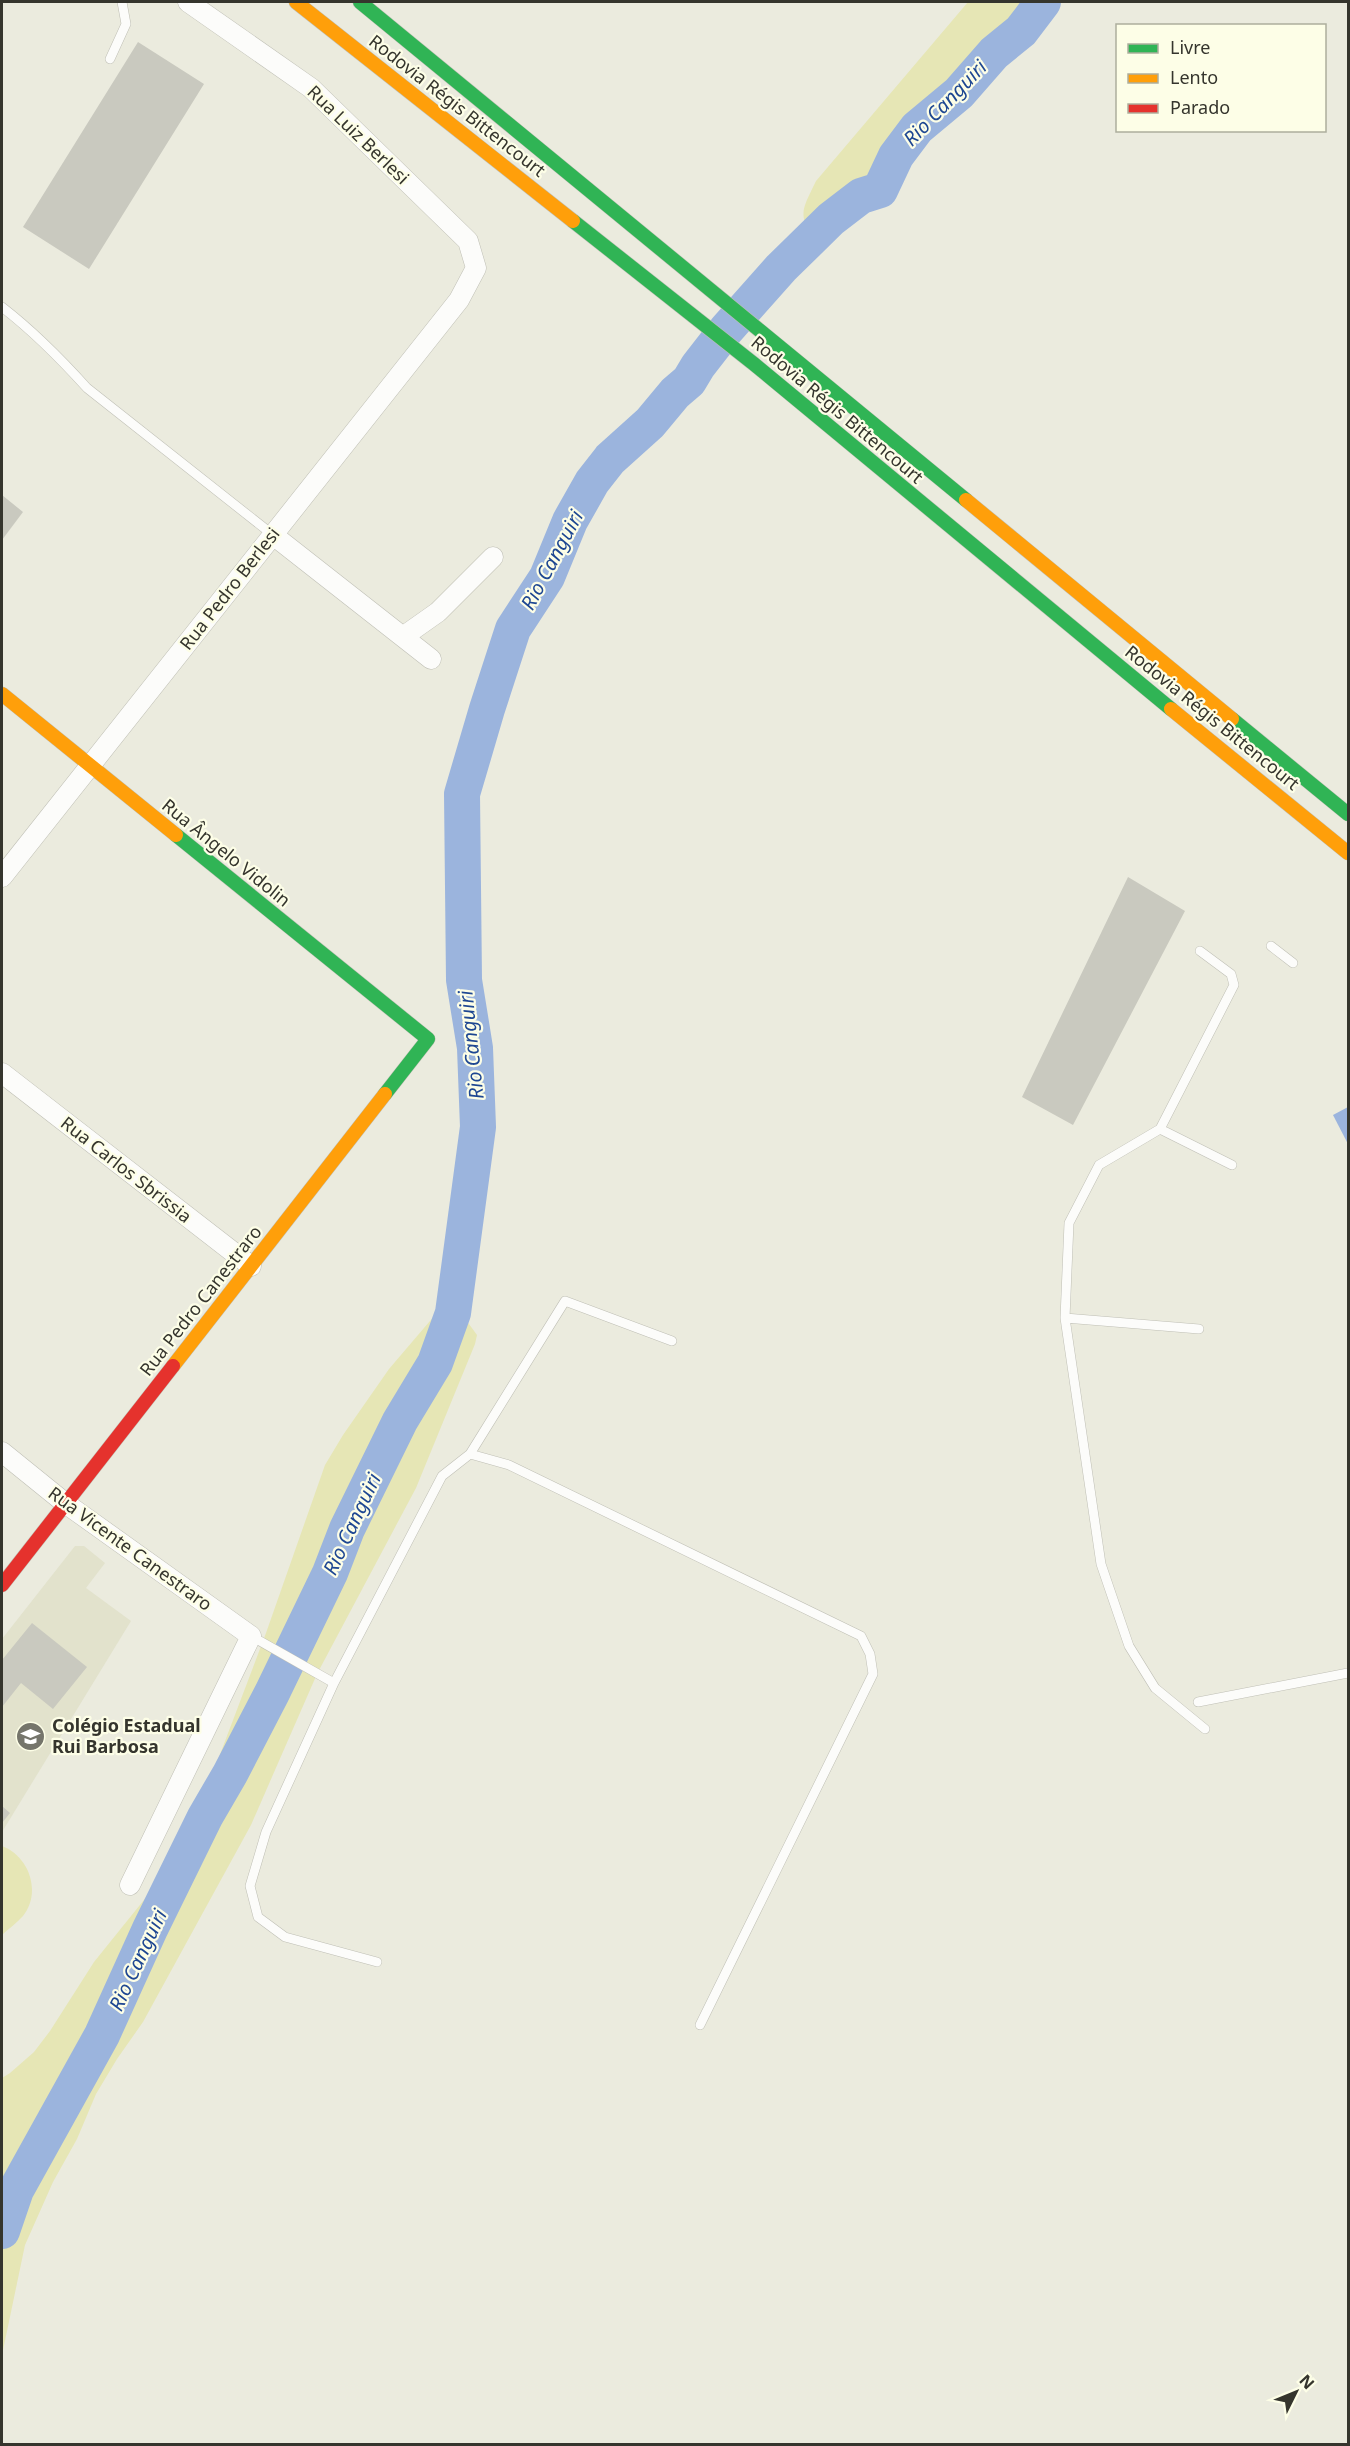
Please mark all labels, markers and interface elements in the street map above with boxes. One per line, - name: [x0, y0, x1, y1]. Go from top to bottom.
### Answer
- legend: [1116, 24, 1326, 132]
- street label: Rodovia Régis Bittencourt: [364, 29, 551, 182]
- text: Livre: [1170, 35, 1210, 59]
- water label: Rio Canguiri: [897, 53, 993, 151]
- text: Lento: [1170, 65, 1218, 89]
- street label: Rua Luiz Berlesi: [303, 80, 415, 189]
- text: Parado: [1170, 95, 1230, 119]
- street label: Rodovia Régis Bittencourt: [746, 330, 929, 489]
- water label: Rio Canguiri: [514, 504, 590, 614]
- street label: Rua Pedro Berlesi: [174, 522, 285, 655]
- street label: Rodovia Régis Bittencourt: [1120, 639, 1305, 795]
- street label: Rua Ângelo Vidolin: [157, 793, 296, 912]
- water label: Rio Canguiri: [451, 989, 490, 1101]
- street label: Rua Carlos Sbrissia: [56, 1111, 197, 1228]
- street label: Rua Pedro Canestraro: [134, 1220, 267, 1381]
- water label: Rio Canguiri: [316, 1468, 387, 1579]
- street label: Rua Vicente Canestraro: [44, 1481, 217, 1616]
- place label: Colégio Estadual Rui Barbosa: [52, 1713, 201, 1758]
- school or university icon: Colégio Estadual Rui Barbosa: [15, 1720, 47, 1752]
- water label: Rio Canguiri: [102, 1904, 173, 2015]
- north arrow: [1266, 2362, 1326, 2422]
- text: N: [1294, 2370, 1319, 2394]

